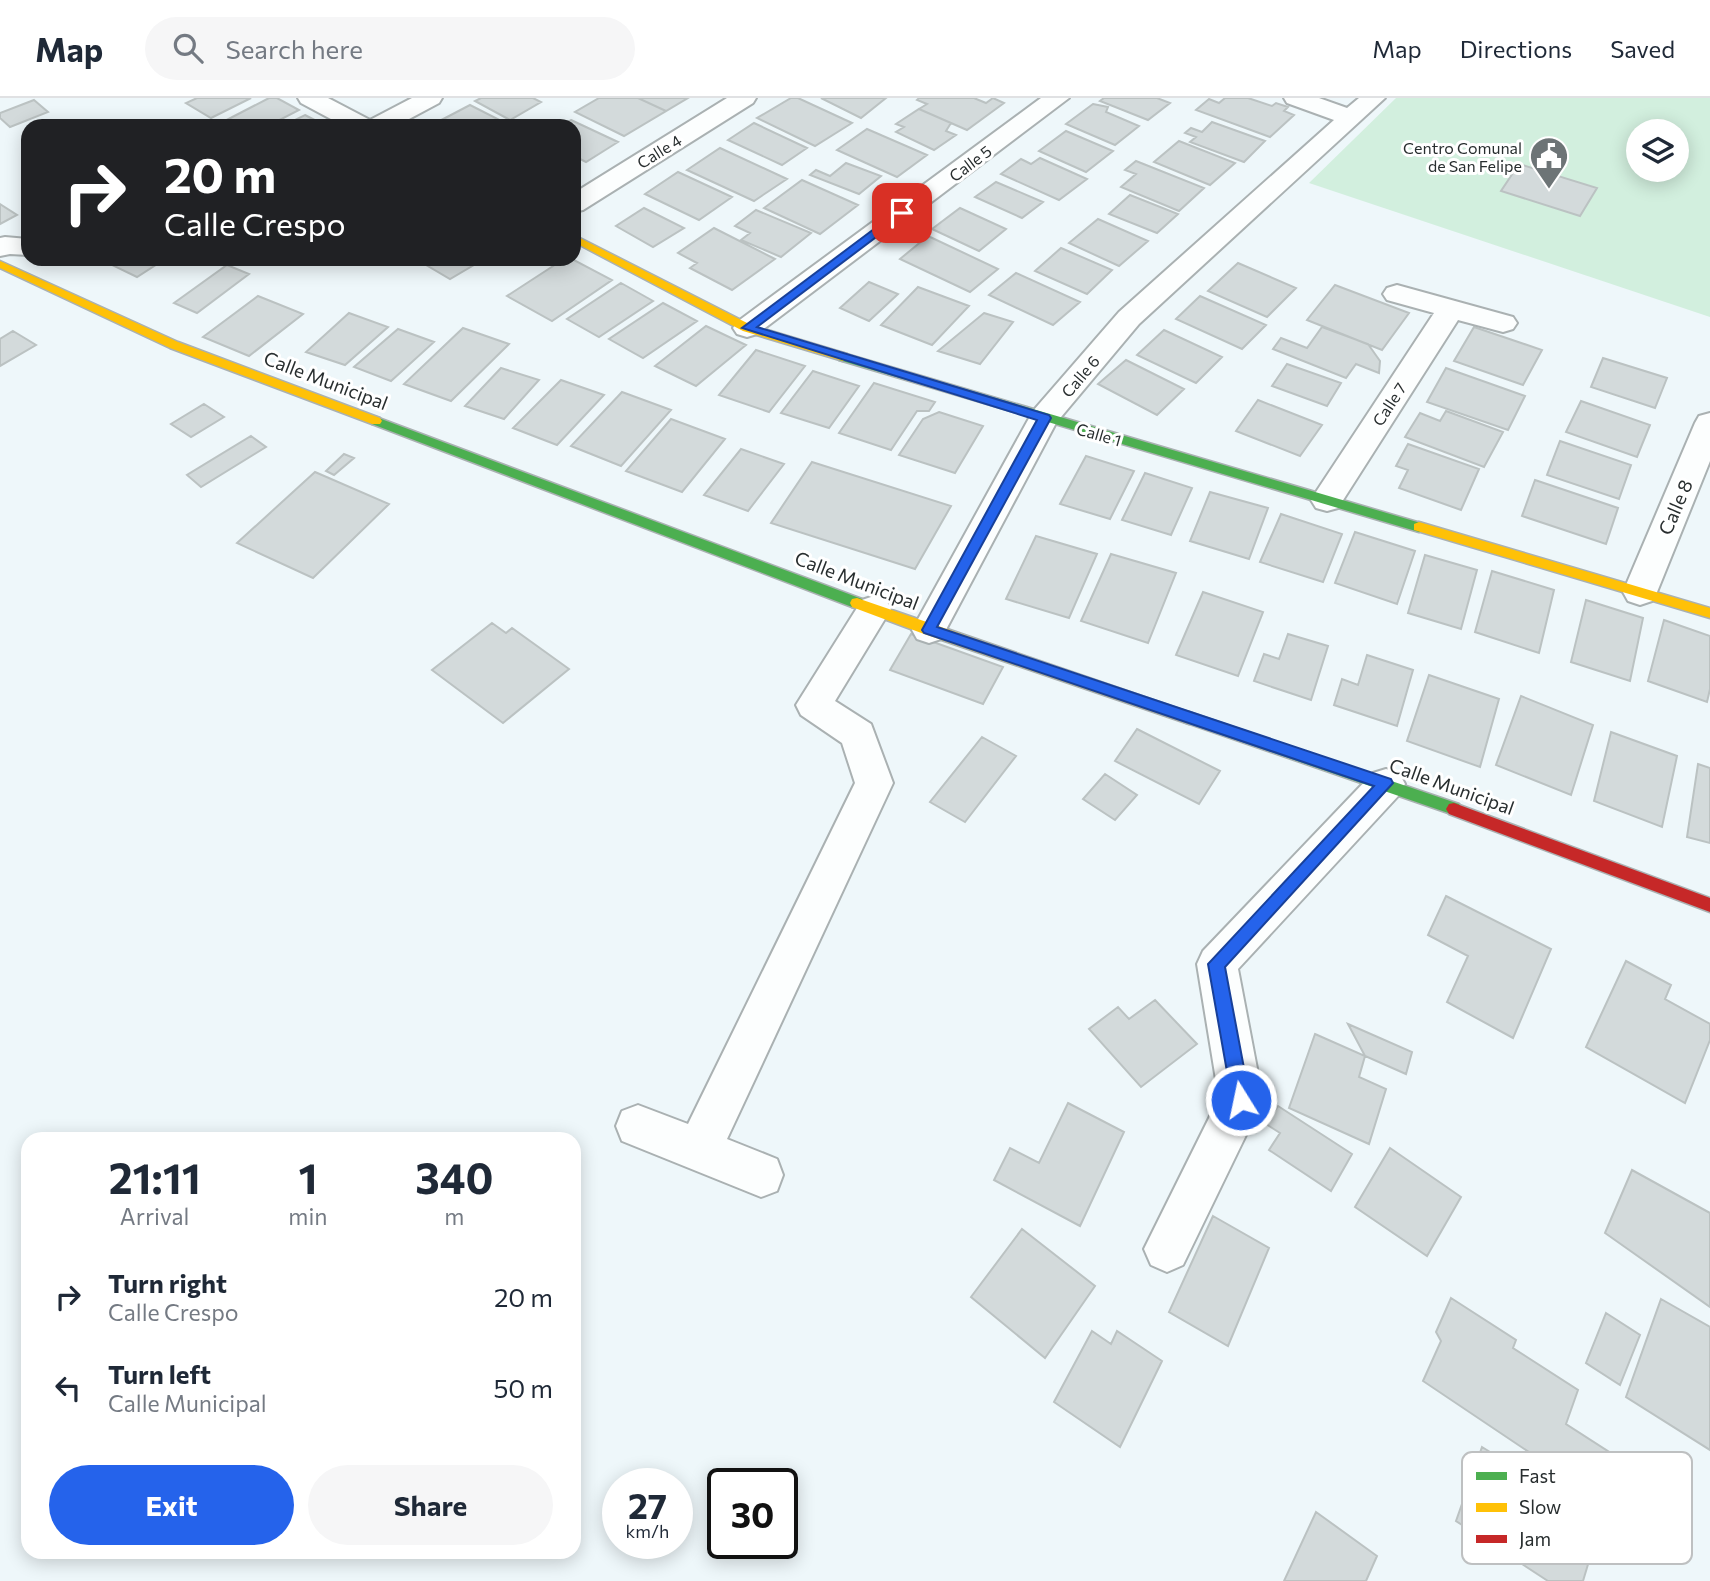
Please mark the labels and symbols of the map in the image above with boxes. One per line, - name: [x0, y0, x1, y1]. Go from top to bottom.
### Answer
- street label: Calle 4: [633, 130, 685, 172]
- public building icon: Centro Comunal de San Felipe: [1528, 135, 1570, 190]
- place label: Centro Comunal de San Felipe: [1403, 138, 1522, 175]
- street label: Calle 5: [945, 141, 995, 185]
- pin: [872, 183, 932, 243]
- street label: Calle Municipal: [261, 346, 391, 414]
- street label: Calle 6: [1057, 351, 1103, 401]
- street label: Calle 7: [1368, 379, 1410, 429]
- street label: Calle 1: [1074, 419, 1124, 449]
- street label: Calle 8: [1653, 476, 1697, 538]
- street label: Calle Municipal: [792, 546, 922, 614]
- street label: Calle Municipal: [1386, 753, 1518, 819]
- position arrow: [1204, 1063, 1278, 1137]
- legend: [1462, 1452, 1692, 1564]
- text: Fast: [1519, 1464, 1556, 1487]
- speed limit sign: 30: [707, 1468, 798, 1559]
- text: Slow: [1519, 1495, 1561, 1518]
- text: Jam: [1519, 1527, 1551, 1550]

